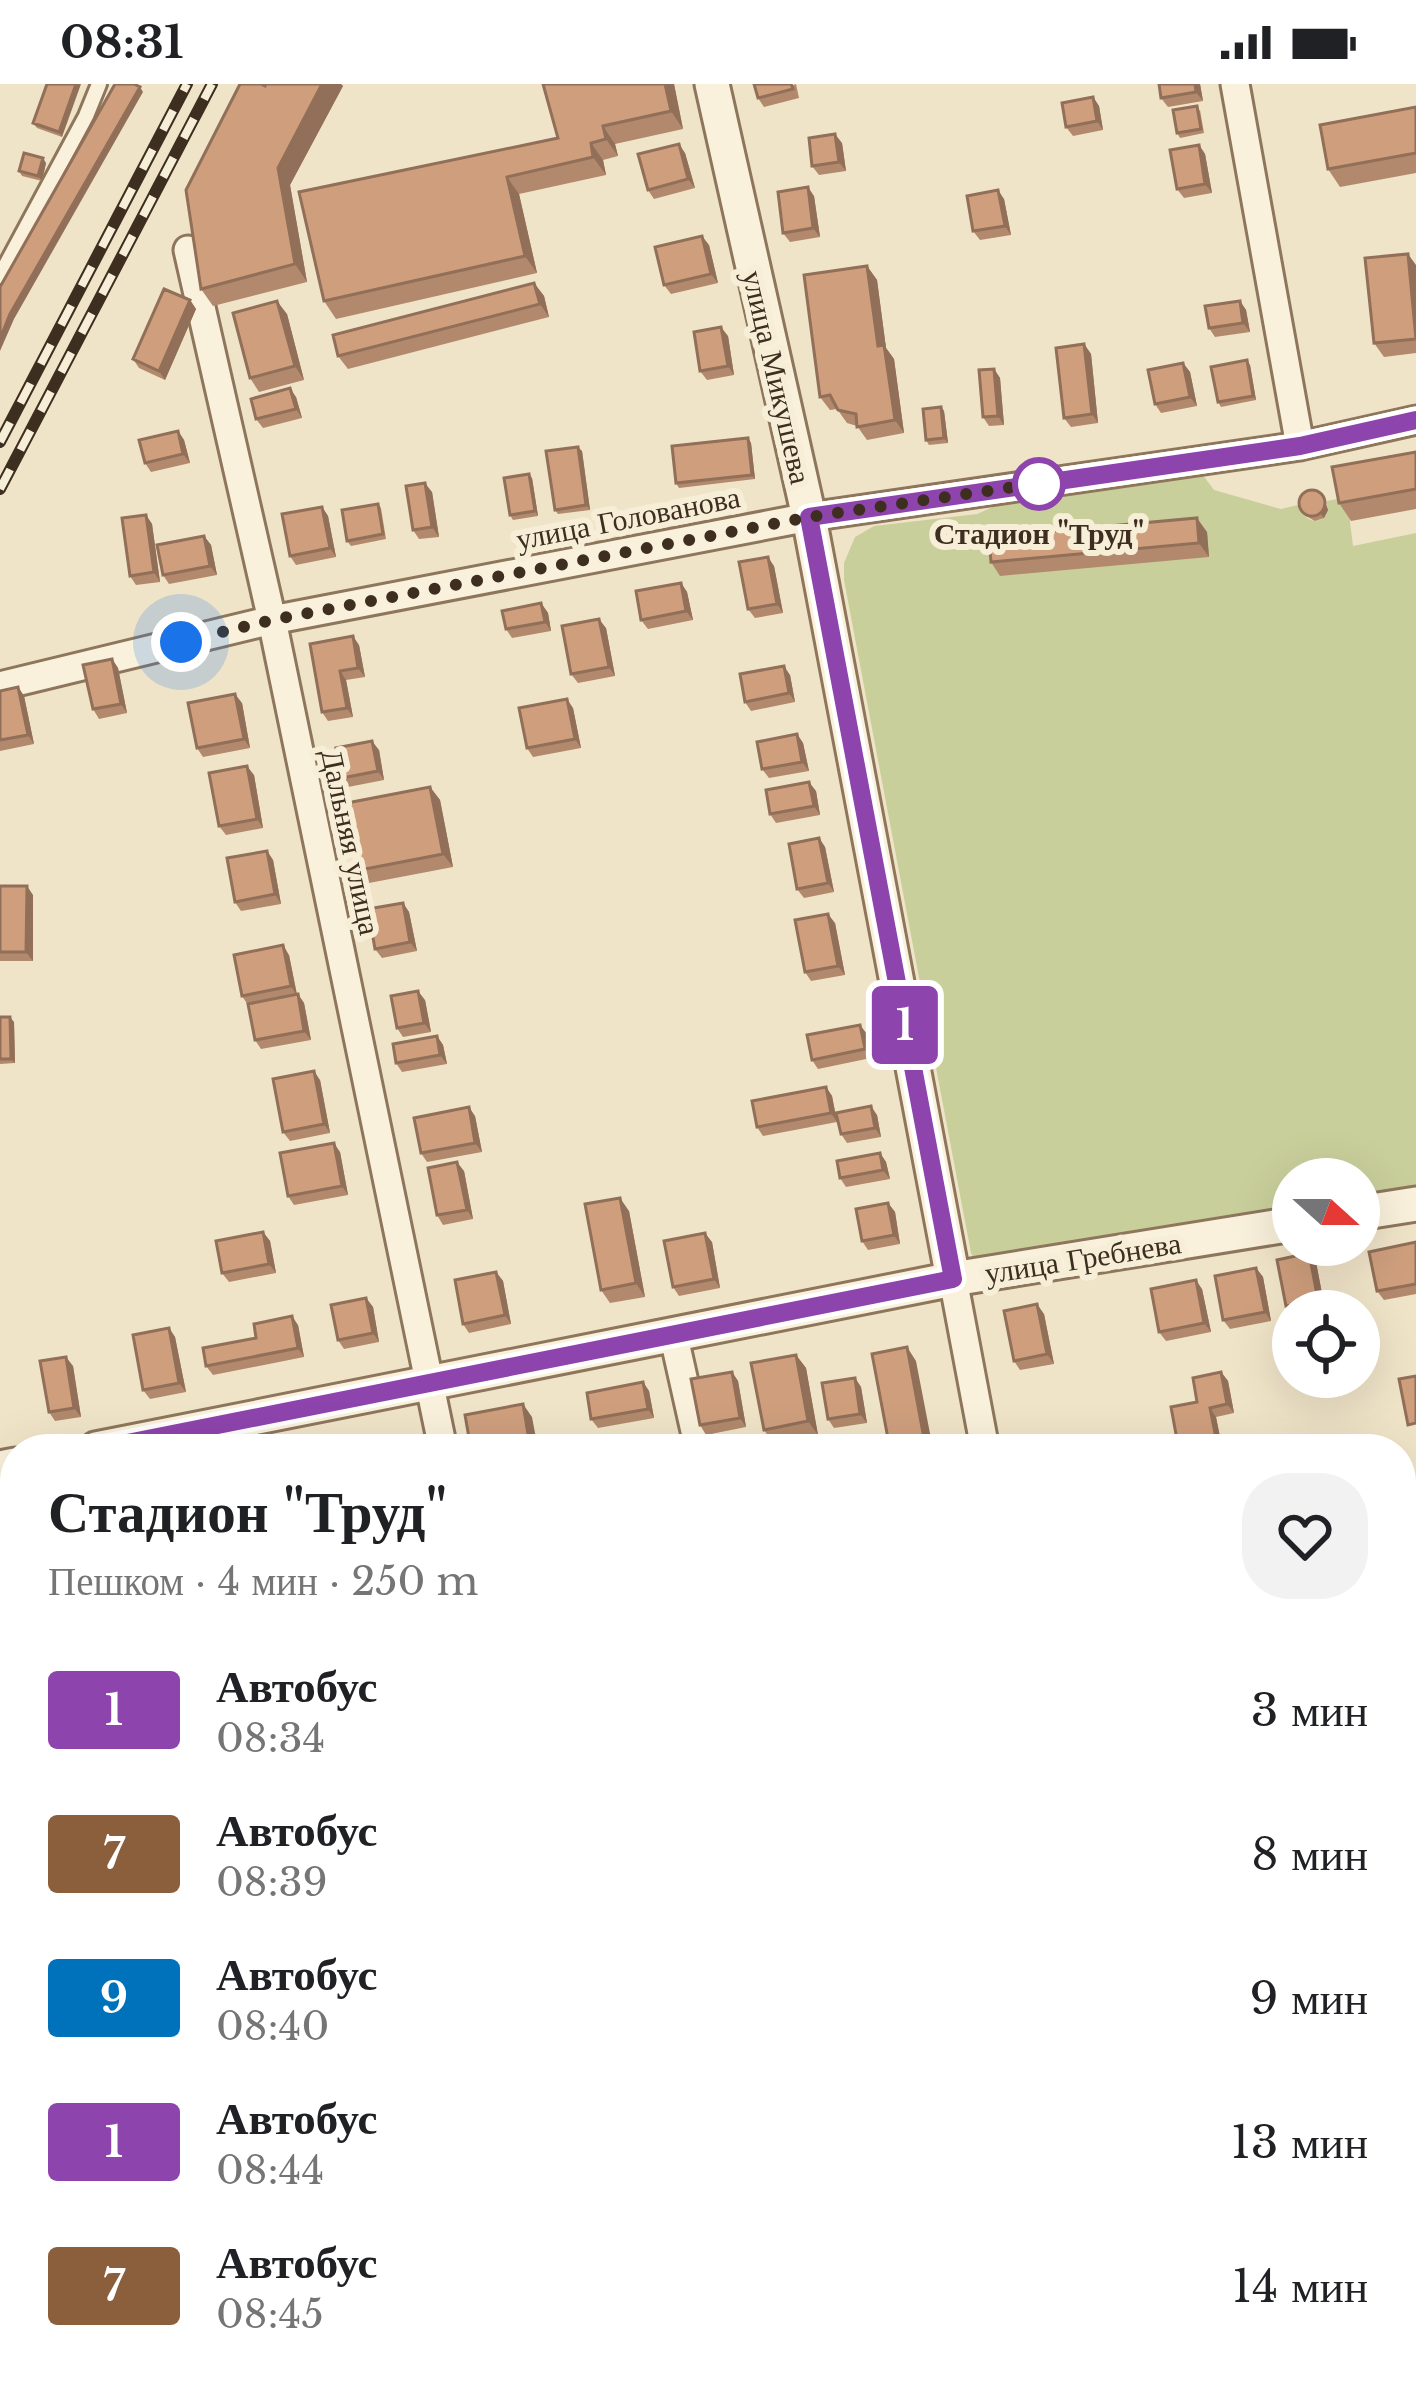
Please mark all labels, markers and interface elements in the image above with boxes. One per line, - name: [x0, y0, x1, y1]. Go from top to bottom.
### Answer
- text: 08:31: [60, 14, 184, 70]
- street label: улица Микушева: [734, 267, 820, 487]
- marker: Стадион "Труд": [1014, 459, 1064, 509]
- street label: улица Голованова: [513, 478, 743, 558]
- place label: Стадион "Труд": [934, 515, 1144, 552]
- your location: [151, 612, 211, 672]
- street label: Дальняя улица: [313, 746, 389, 938]
- line badge: 1: [866, 986, 944, 1064]
- text: 1: [896, 999, 914, 1051]
- north arrow: [1272, 1158, 1380, 1266]
- map controls: [1272, 1158, 1380, 1398]
- street label: улица Гребнева: [982, 1224, 1184, 1292]
- button: locate: [1272, 1290, 1380, 1398]
- button: heart: [1242, 1473, 1368, 1599]
- text: Стадион "Труд": [48, 1477, 447, 1547]
- text: Пешком · 4 мин · 250 m: [48, 1557, 478, 1606]
- text: Автобус: [216, 1658, 378, 1714]
- text: 3 мин: [1251, 1682, 1368, 1738]
- text: 1: [105, 1684, 123, 1736]
- text: 08:34: [216, 1714, 325, 1763]
- text: Автобус: [216, 1802, 378, 1858]
- text: 8 мин: [1251, 1826, 1368, 1882]
- text: 7: [103, 1828, 125, 1880]
- text: 08:39: [216, 1858, 328, 1907]
- text: Автобус: [216, 1946, 378, 2002]
- text: 9 мин: [1250, 1970, 1368, 2026]
- text: 9: [100, 1972, 128, 2024]
- text: 08:40: [216, 2002, 329, 2051]
- text: Автобус: [216, 2090, 378, 2146]
- text: 13 мин: [1231, 2114, 1368, 2170]
- text: 1: [105, 2116, 123, 2168]
- text: 08:44: [216, 2146, 324, 2195]
- text: Автобус: [216, 2234, 378, 2290]
- text: 14 мин: [1232, 2258, 1368, 2314]
- text: 7: [103, 2260, 125, 2312]
- text: 08:45: [216, 2290, 324, 2339]

